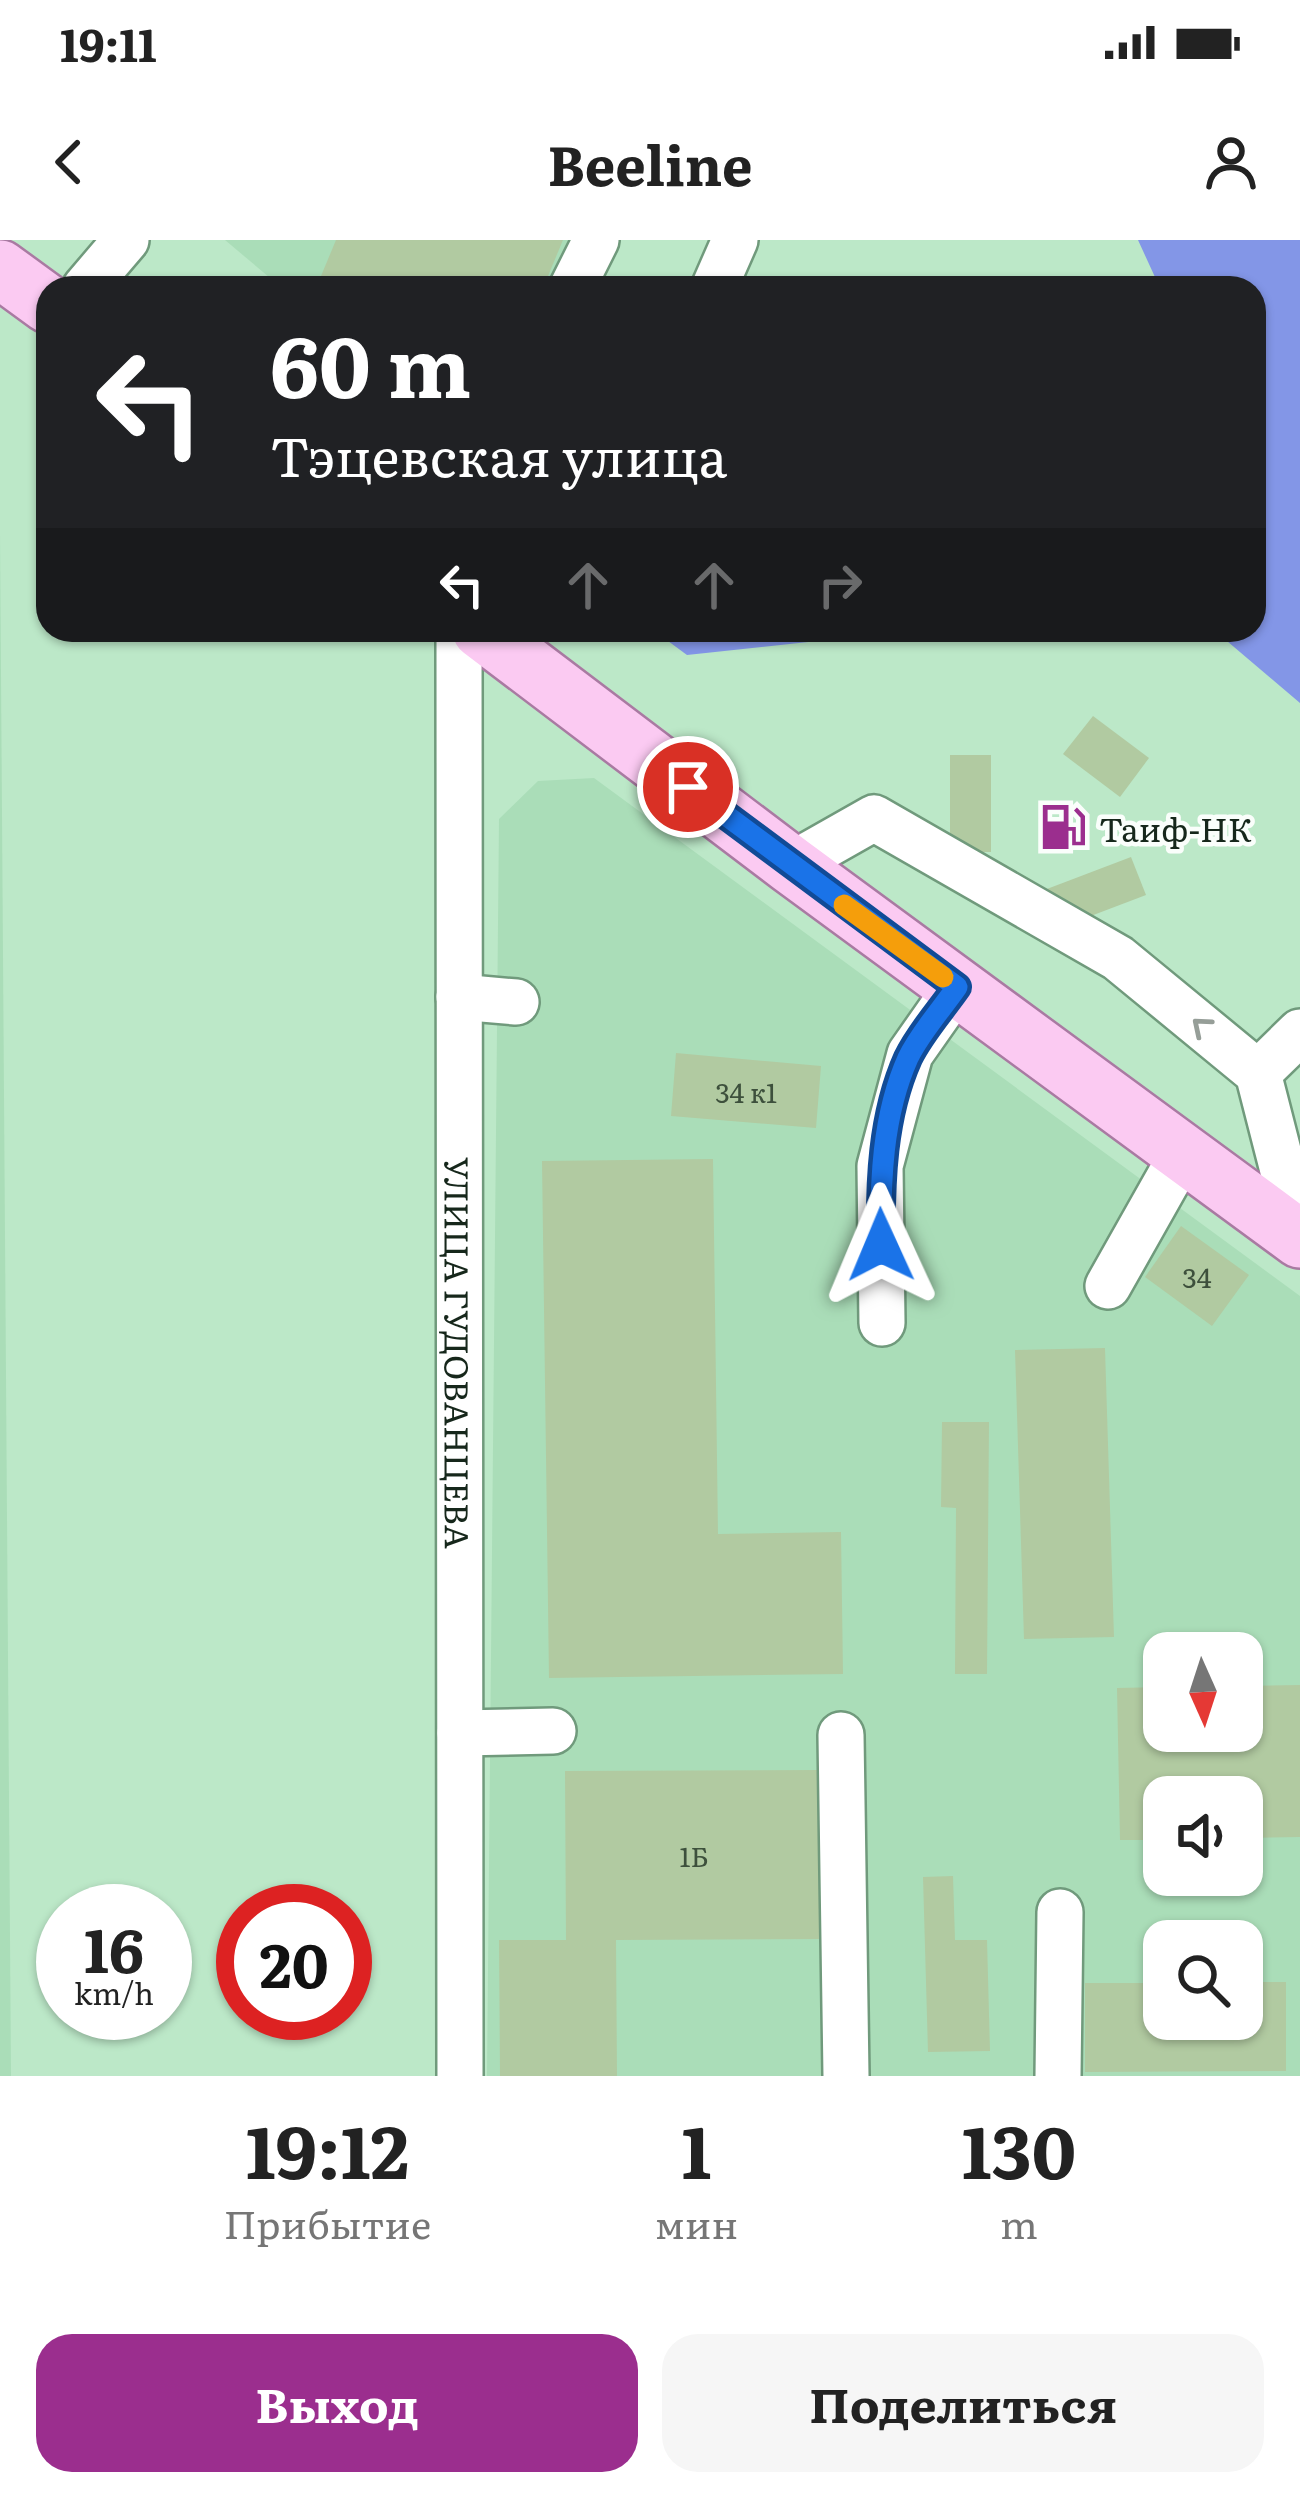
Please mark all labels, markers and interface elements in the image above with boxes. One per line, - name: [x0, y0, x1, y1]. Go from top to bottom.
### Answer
- text: 19:11: [60, 9, 157, 76]
- text: Beeline: [547, 122, 753, 203]
- icon: back: [36, 129, 102, 195]
- icon: person: [1198, 129, 1264, 195]
- text: 60 m: [270, 299, 471, 424]
- icon: left: [72, 324, 228, 480]
- text: Тэцевская улица: [270, 413, 727, 494]
- icon: left: [429, 552, 495, 618]
- icon: ahead: [555, 552, 621, 618]
- icon: ahead: [681, 552, 747, 618]
- icon: right: [807, 552, 873, 618]
- pin: [637, 736, 739, 838]
- icon: arrive: [655, 754, 721, 820]
- fuel station icon: Таиф-НК: [1038, 802, 1088, 852]
- place label: Таиф-НК: [1099, 803, 1252, 852]
- one-way arrow: [1193, 1019, 1215, 1041]
- house number: 34 к1: [715, 1071, 777, 1111]
- street label: УЛИЦА ГУДОВАНЦЕВА: [435, 1157, 484, 1549]
- position arrow: [818, 1182, 944, 1308]
- house number: 34: [1182, 1256, 1212, 1296]
- north arrow: [1143, 1632, 1263, 1752]
- map controls: [1143, 1632, 1263, 2040]
- button: sound: [1143, 1776, 1263, 1896]
- house number: 1Б: [680, 1835, 708, 1875]
- speed limit sign: 20: [216, 1884, 372, 2040]
- text: 16: [84, 1902, 144, 1991]
- button: search: [1143, 1920, 1263, 2040]
- text: km/h: [74, 1970, 154, 2014]
- text: 19:12: [246, 2094, 409, 2201]
- text: 1: [682, 2094, 711, 2201]
- text: 130: [962, 2094, 1076, 2201]
- text: Прибытие: [224, 2193, 431, 2251]
- text: мин: [655, 2193, 738, 2251]
- text: m: [1000, 2193, 1038, 2251]
- button: Выход: [36, 2334, 638, 2472]
- button: Поделиться: [662, 2334, 1264, 2472]

